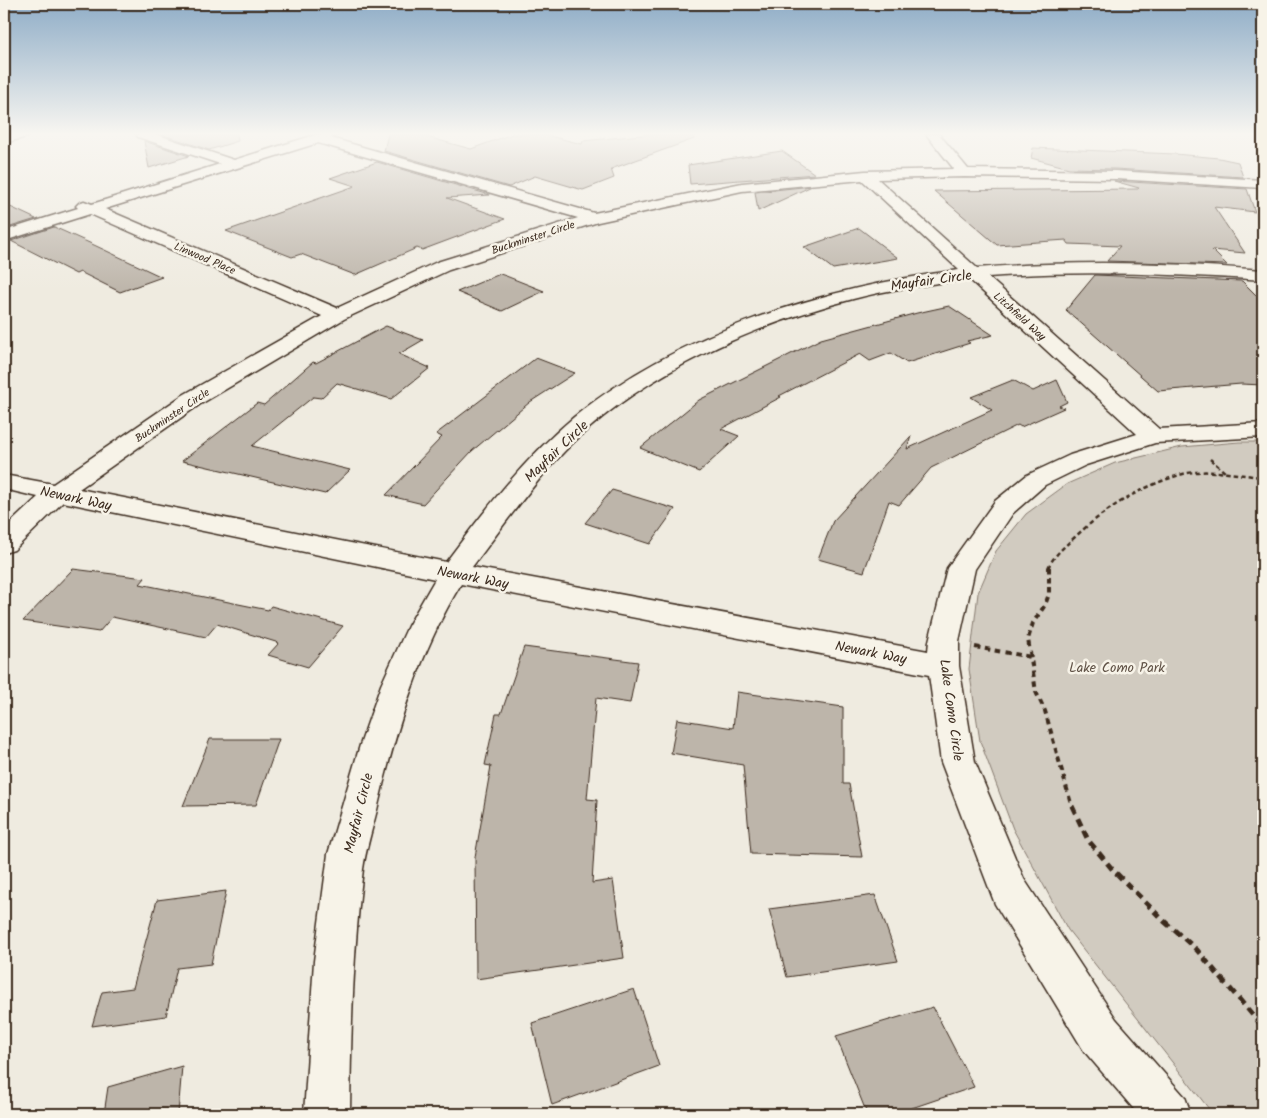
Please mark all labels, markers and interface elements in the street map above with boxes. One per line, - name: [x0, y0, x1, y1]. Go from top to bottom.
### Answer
- street label: Buckminster Circle: [489, 216, 577, 260]
- street label: Linwood Place: [171, 238, 238, 280]
- street label: Mayfair Circle: [889, 264, 974, 298]
- street label: Litchfield Way: [989, 288, 1050, 346]
- street label: Buckminster Circle: [131, 384, 214, 448]
- street label: Mayfair Circle: [520, 415, 594, 488]
- street label: Newark Way: [38, 481, 114, 517]
- street label: Newark Way: [435, 560, 511, 596]
- street label: Newark Way: [833, 635, 909, 671]
- park label: Lake Como Park: [1069, 657, 1165, 679]
- street label: Lake Como Circle: [933, 658, 969, 763]
- street label: Mayfair Circle: [338, 770, 380, 856]

